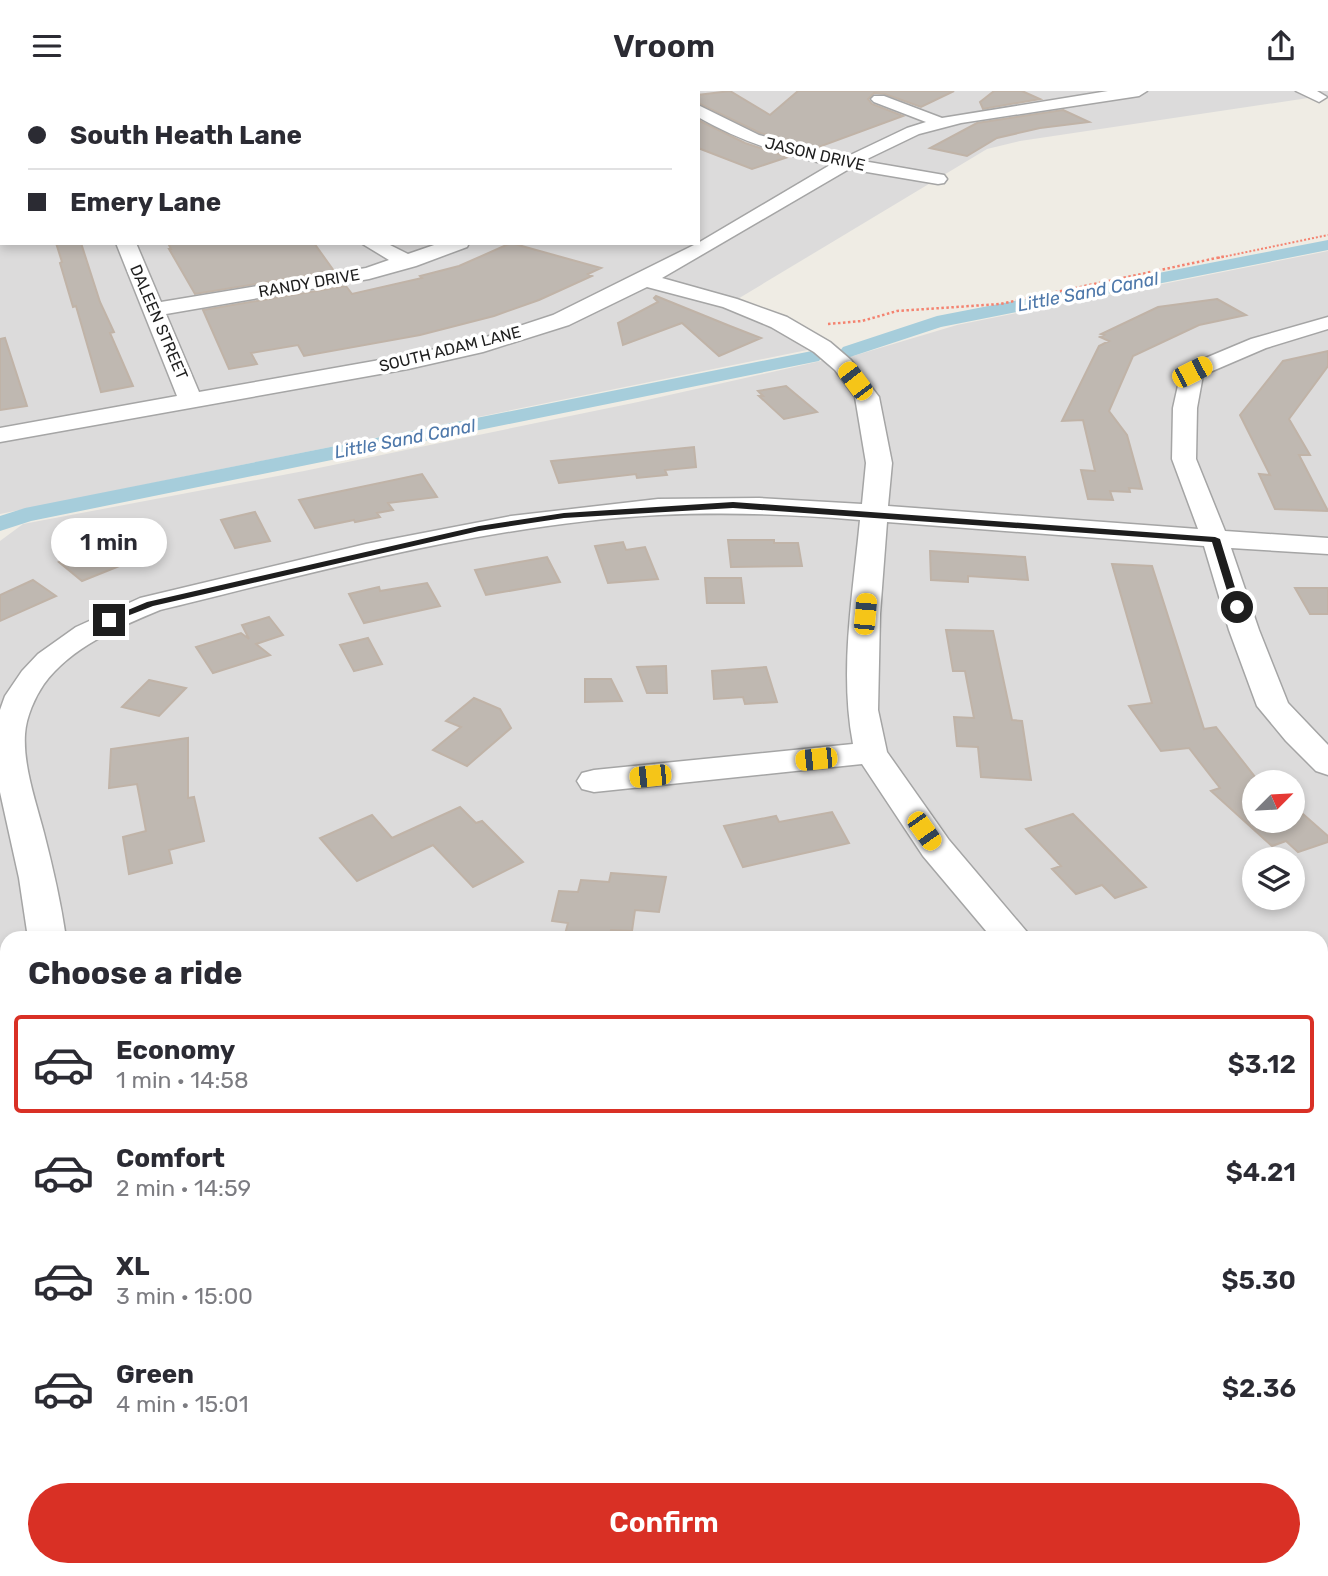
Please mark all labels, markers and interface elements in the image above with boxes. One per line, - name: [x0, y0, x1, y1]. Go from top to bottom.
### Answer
- icon: menu: [28, 27, 66, 65]
- text: Vroom: [613, 27, 715, 65]
- icon: share: [1262, 27, 1300, 65]
- text: South Heath Lane: [70, 120, 302, 151]
- street label: JASON DRIVE: [763, 133, 867, 175]
- text: Emery Lane: [70, 187, 221, 218]
- street label: DALEEN STREET: [126, 262, 192, 382]
- street label: RANDY DRIVE: [257, 265, 361, 301]
- water label: Little Sand Canal: [1016, 267, 1161, 316]
- street label: SOUTH ADAM LANE: [377, 322, 523, 376]
- car: [1169, 353, 1216, 391]
- car: [834, 358, 877, 404]
- water label: Little Sand Canal: [333, 414, 478, 463]
- callout: 1 min: [51, 519, 167, 567]
- text: 1 min: [80, 528, 138, 556]
- route start: [1221, 591, 1253, 623]
- car: [853, 592, 878, 636]
- route end: [93, 604, 125, 636]
- car: [795, 746, 838, 772]
- car: [629, 763, 672, 789]
- north arrow: [1242, 770, 1306, 833]
- map controls: [1242, 770, 1305, 910]
- car: [904, 808, 945, 854]
- button: layers: [1242, 847, 1305, 910]
- text: Choose a ride: [28, 954, 242, 992]
- icon: car: [32, 1033, 95, 1096]
- text: Economy: [116, 1035, 235, 1066]
- text: $3.12: [1228, 1049, 1296, 1080]
- text: 1 min · 14:58: [116, 1066, 249, 1094]
- icon: car: [32, 1141, 95, 1204]
- text: Comfort: [116, 1143, 225, 1174]
- text: $4.21: [1226, 1157, 1296, 1188]
- text: 2 min · 14:59: [116, 1174, 251, 1202]
- icon: car: [32, 1249, 95, 1312]
- text: XL: [116, 1251, 149, 1282]
- text: $5.30: [1221, 1265, 1296, 1296]
- text: 3 min · 15:00: [116, 1282, 253, 1310]
- icon: car: [32, 1357, 95, 1420]
- text: Green: [116, 1359, 194, 1390]
- text: $2.36: [1222, 1373, 1296, 1404]
- text: 4 min · 15:01: [116, 1390, 249, 1418]
- button: Confirm: [28, 1483, 1300, 1563]

